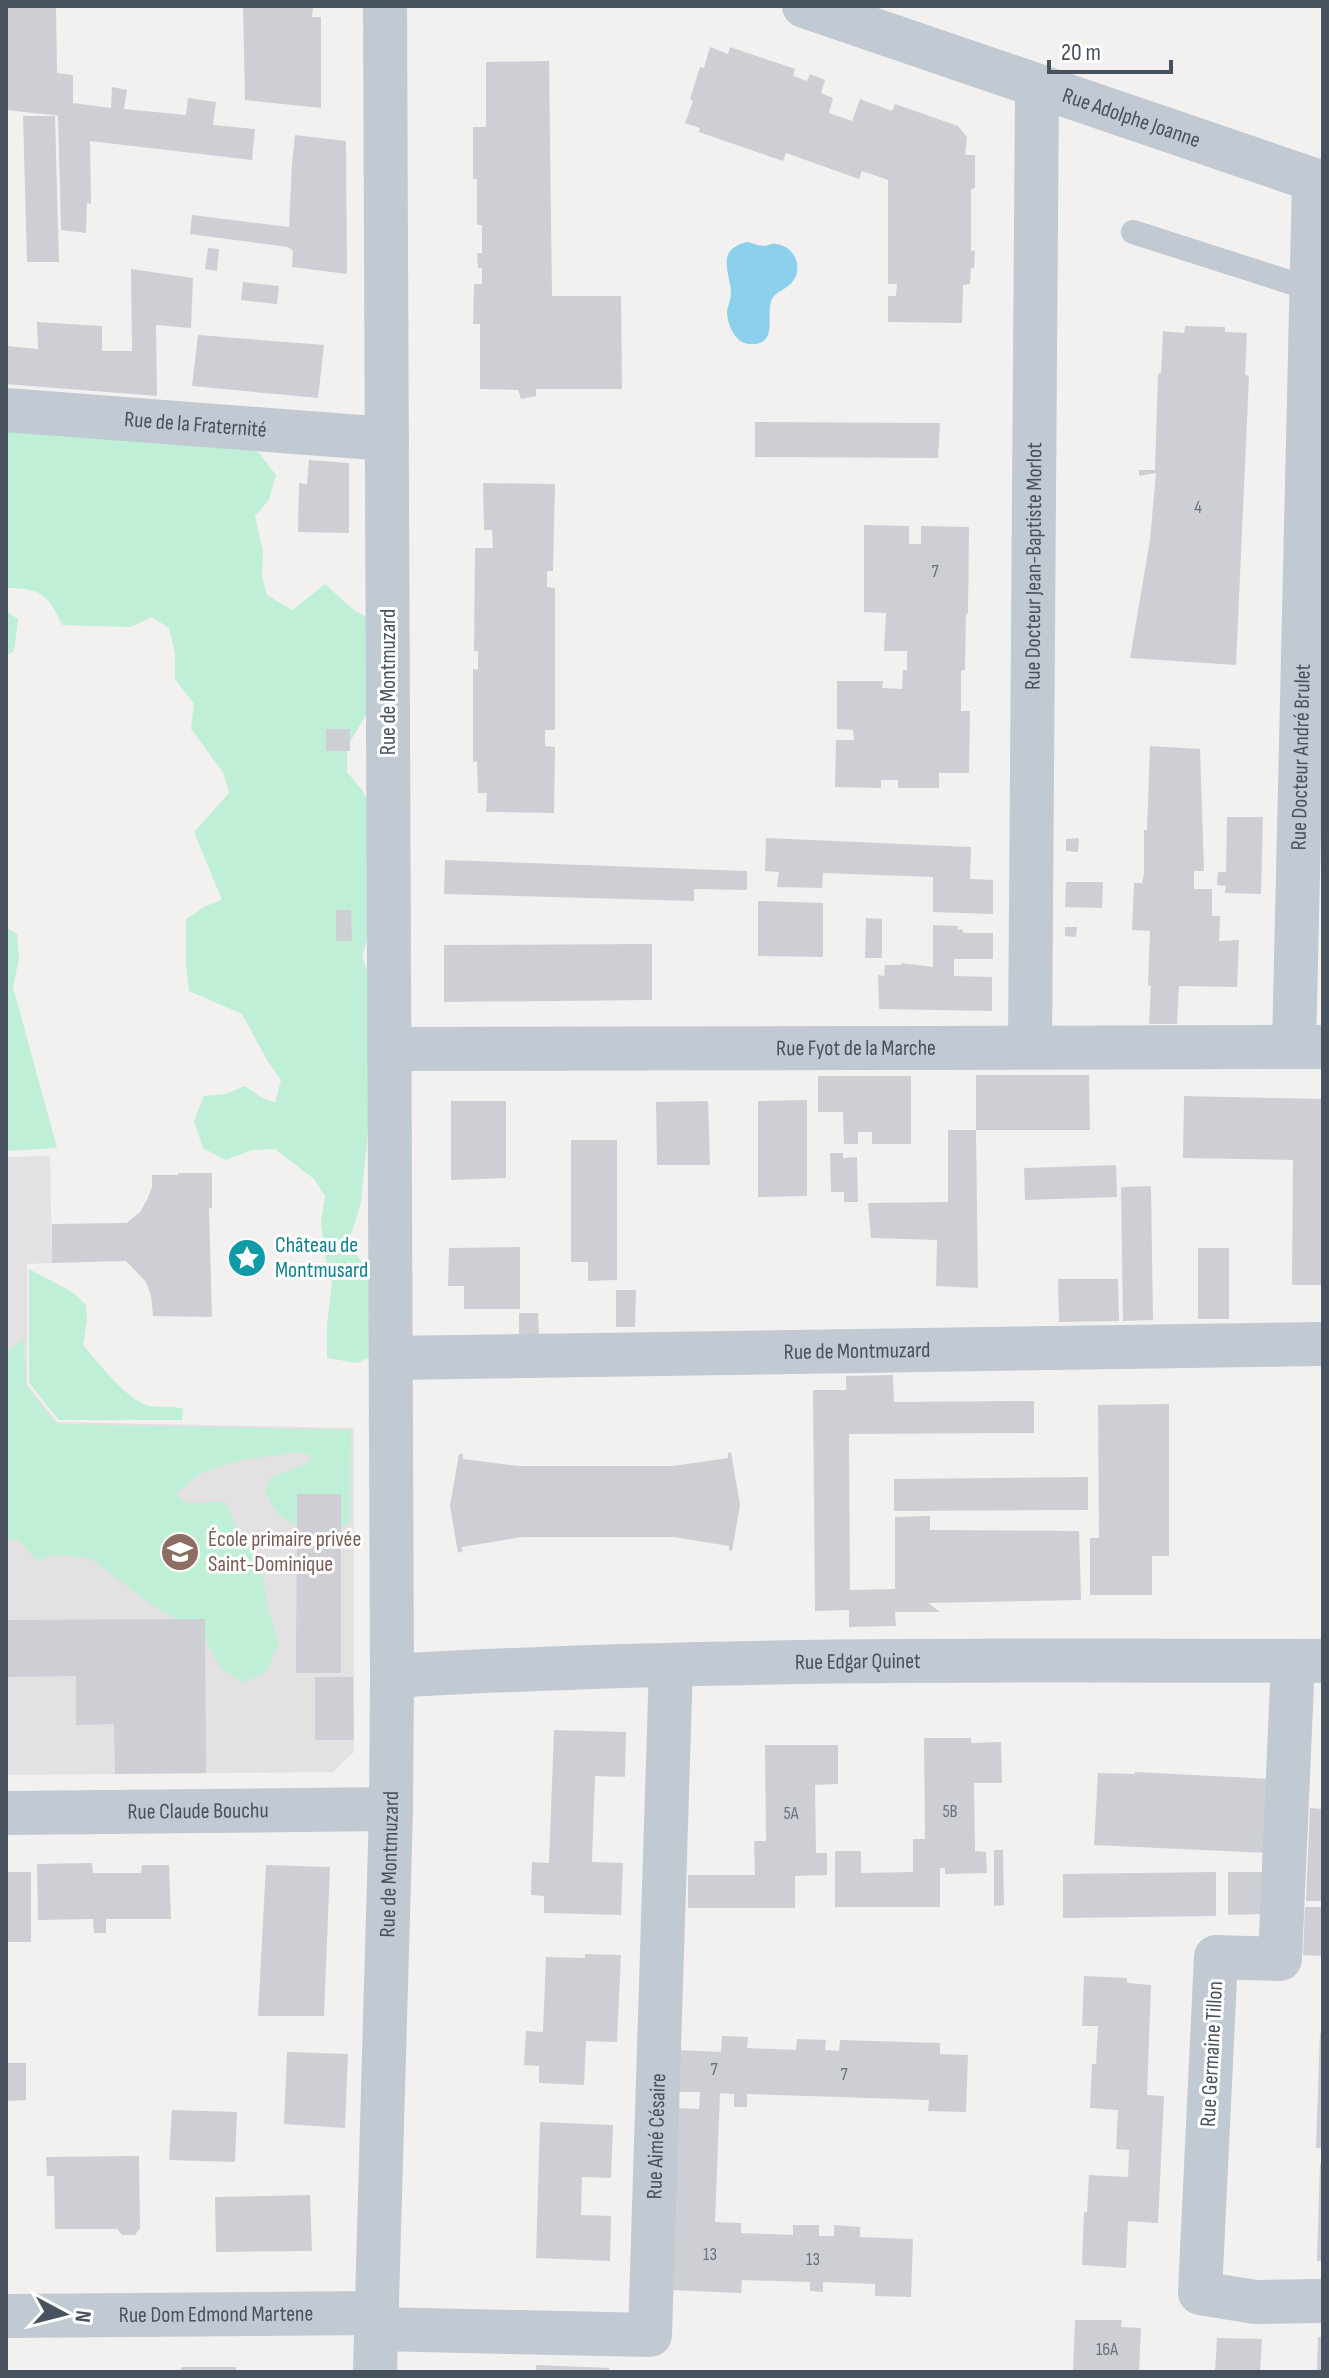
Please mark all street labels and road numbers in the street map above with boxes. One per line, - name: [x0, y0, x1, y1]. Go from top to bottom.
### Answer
- street label: Rue Adolphe Joanne: [1059, 82, 1204, 154]
- street label: Rue de la Fraternité: [123, 406, 268, 443]
- street label: Rue Docteur Jean-Baptiste Morlot: [1019, 442, 1048, 690]
- street label: Rue de Montmuzard: [375, 609, 402, 755]
- street label: Rue Docteur André Brulet: [1285, 663, 1316, 851]
- street label: Rue Fyot de la Marche: [776, 1034, 936, 1062]
- street label: Rue de Montmuzard: [783, 1336, 930, 1366]
- street label: Rue Edgar Quinet: [795, 1647, 921, 1676]
- street label: Rue de Montmuzard: [374, 1791, 405, 1938]
- street label: Rue Claude Bouchu: [127, 1797, 269, 1825]
- street label: Rue Germaine Tillon: [1195, 1980, 1229, 2128]
- street label: Rue Aimé Césaire: [641, 2073, 672, 2200]
- street label: Rue Dom Edmond Martene: [119, 2300, 313, 2329]

